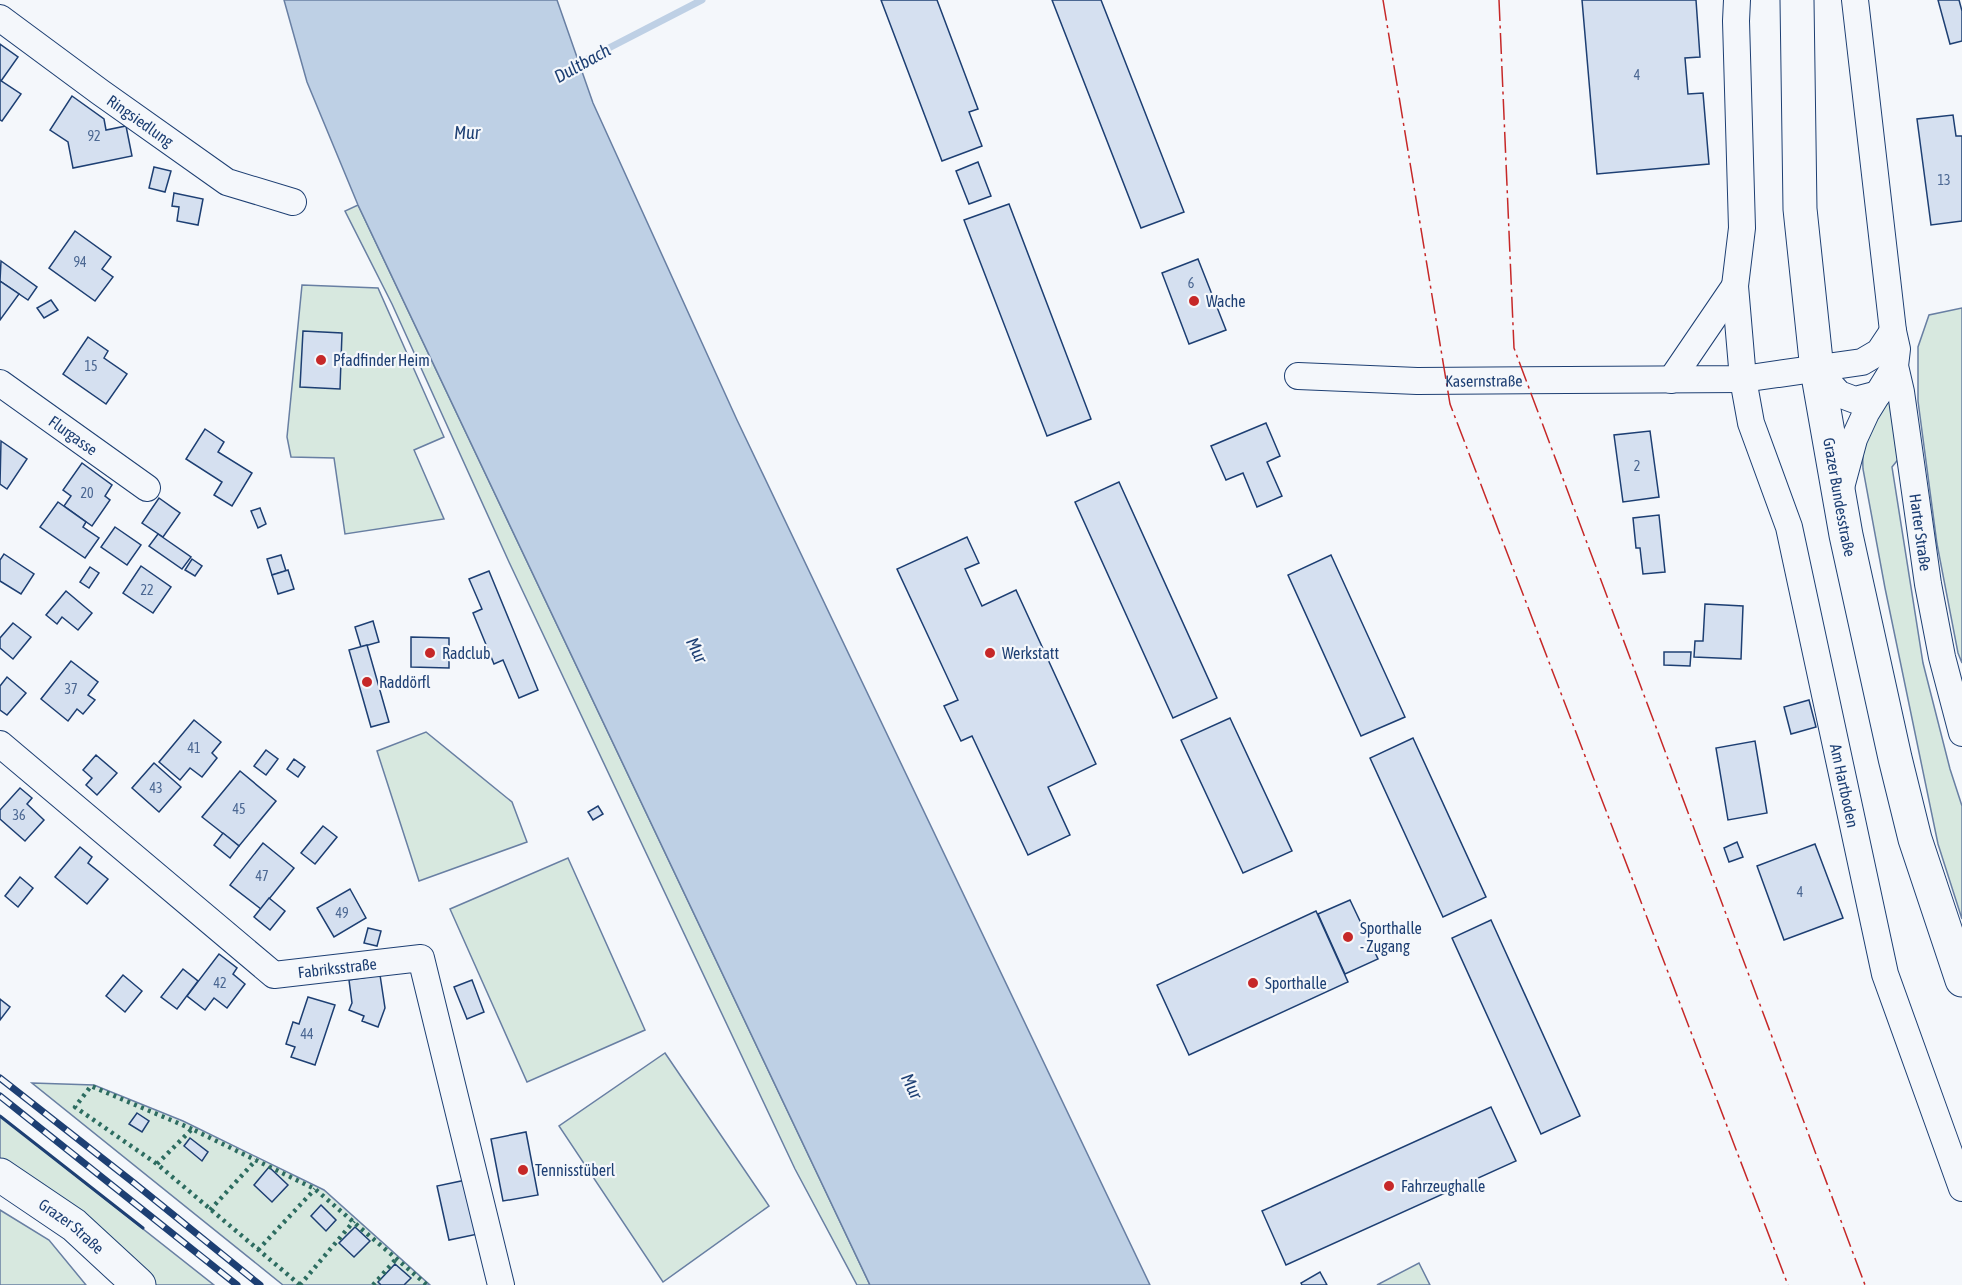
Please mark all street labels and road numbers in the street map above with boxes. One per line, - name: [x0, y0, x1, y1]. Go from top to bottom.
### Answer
- street label: Ringsiedlung: [104, 91, 177, 151]
- street label: Kasernstraße: [1445, 371, 1523, 390]
- street label: Flurgasse: [46, 412, 101, 459]
- street label: Grazer Bundesstraße: [1820, 436, 1859, 558]
- street label: Harter Straße: [1906, 492, 1935, 572]
- street label: Am Hartboden: [1827, 742, 1862, 829]
- street label: Fabriksstraße: [297, 954, 378, 981]
- street label: Grazer Straße: [35, 1195, 108, 1257]

